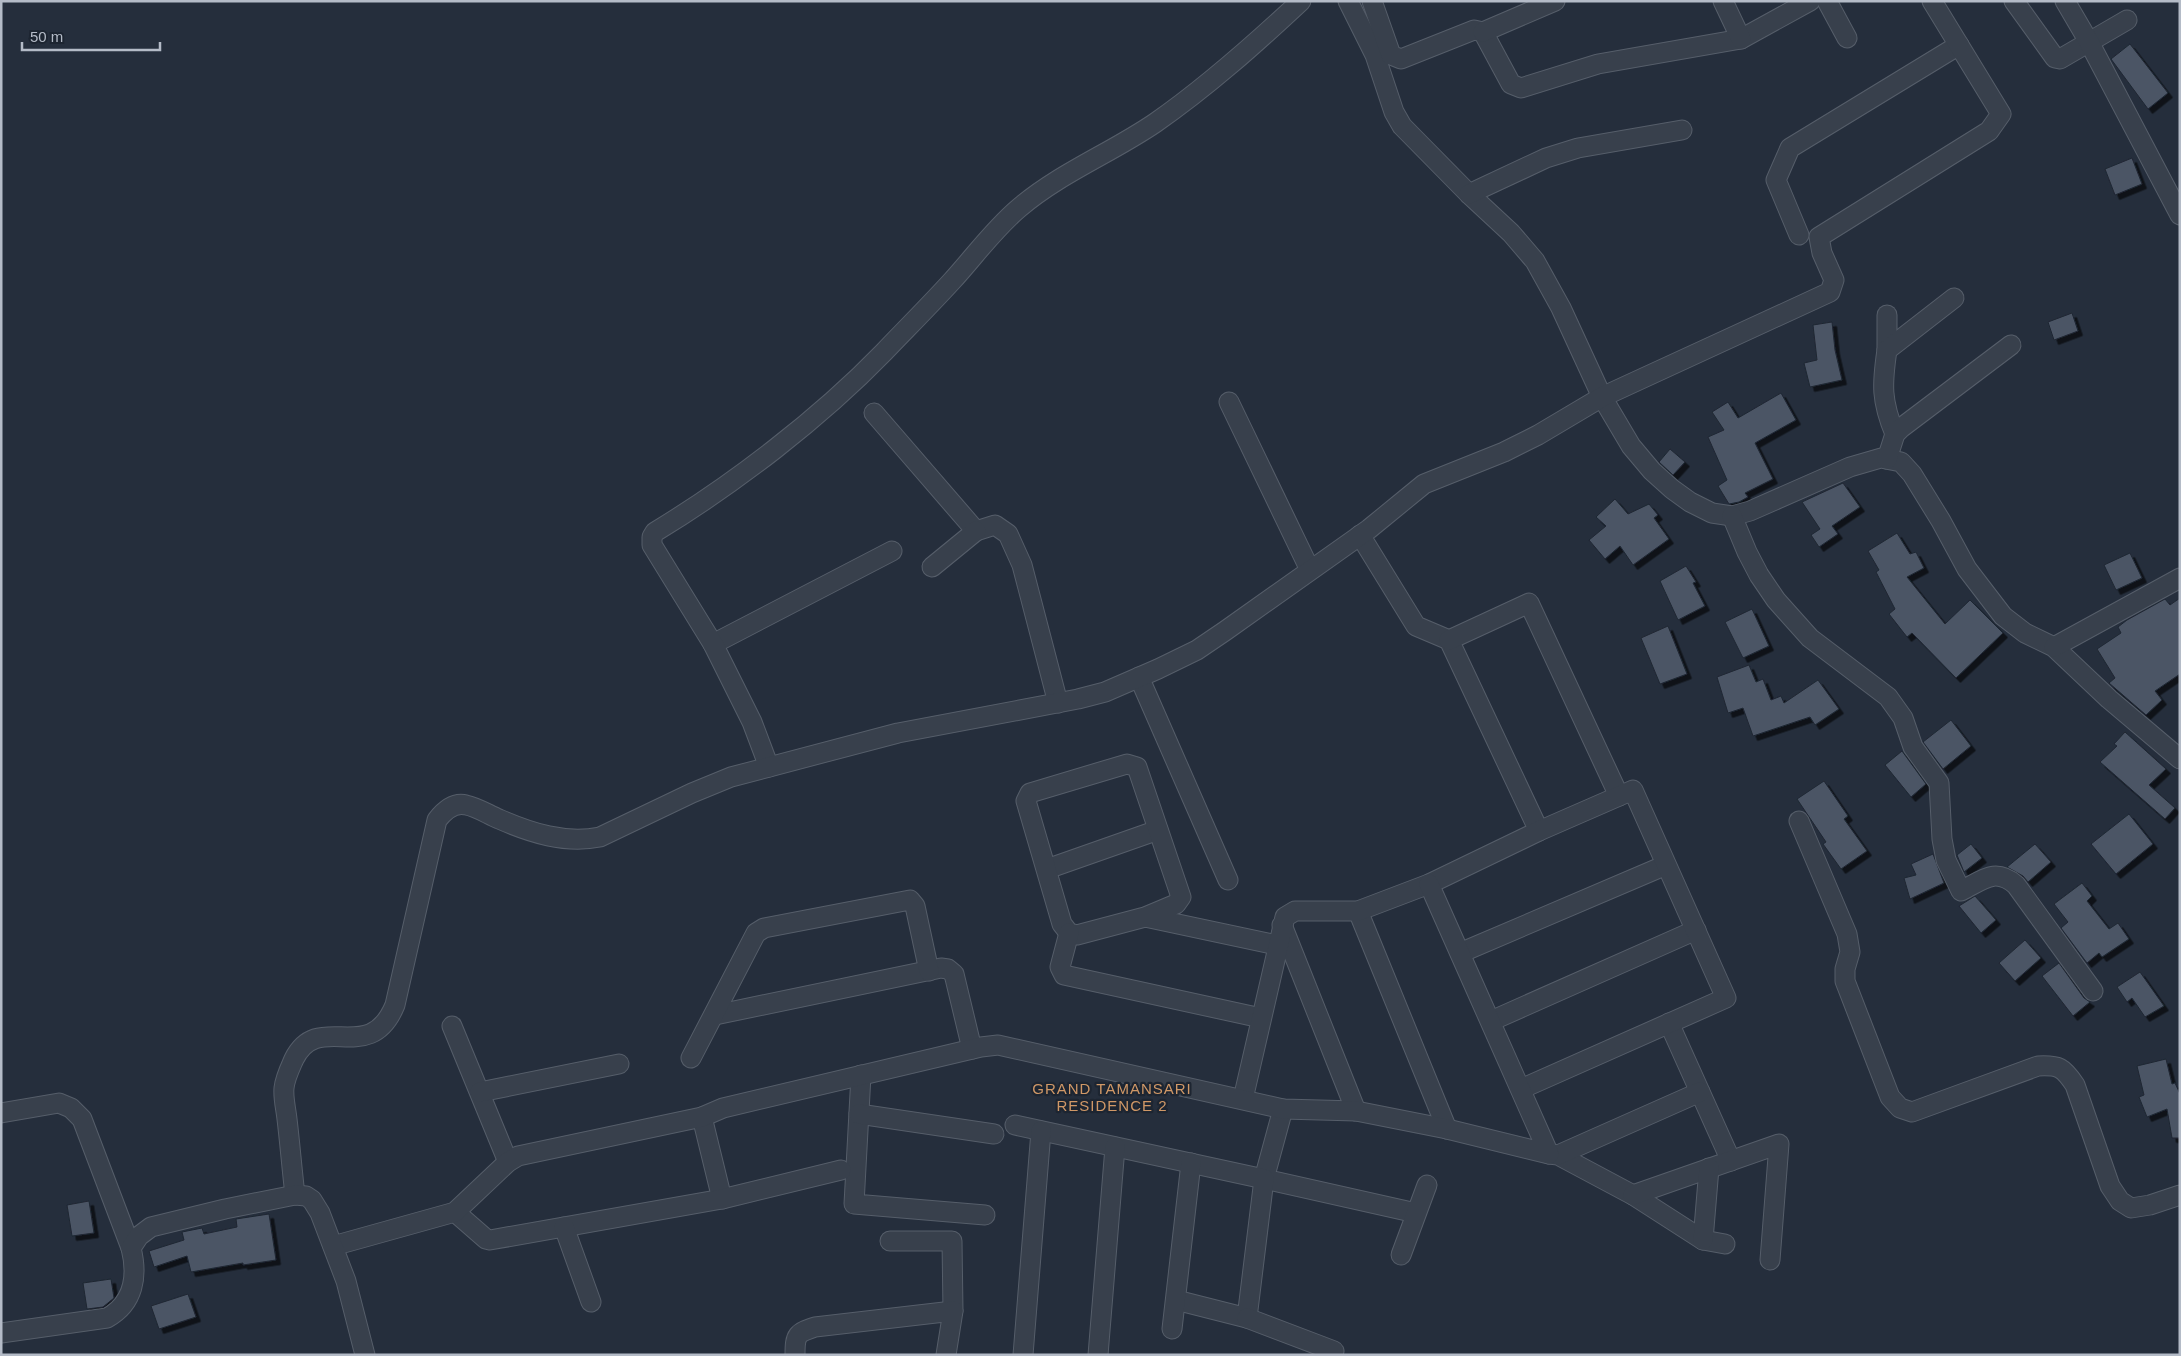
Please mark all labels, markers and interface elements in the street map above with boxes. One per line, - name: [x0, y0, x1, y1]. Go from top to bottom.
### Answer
- scale bar: [22, 20, 160, 52]
- text: 50 m: [30, 28, 63, 45]
- district label: GRAND TAMANSARI RESIDENCE 2: [1032, 1080, 1192, 1114]

